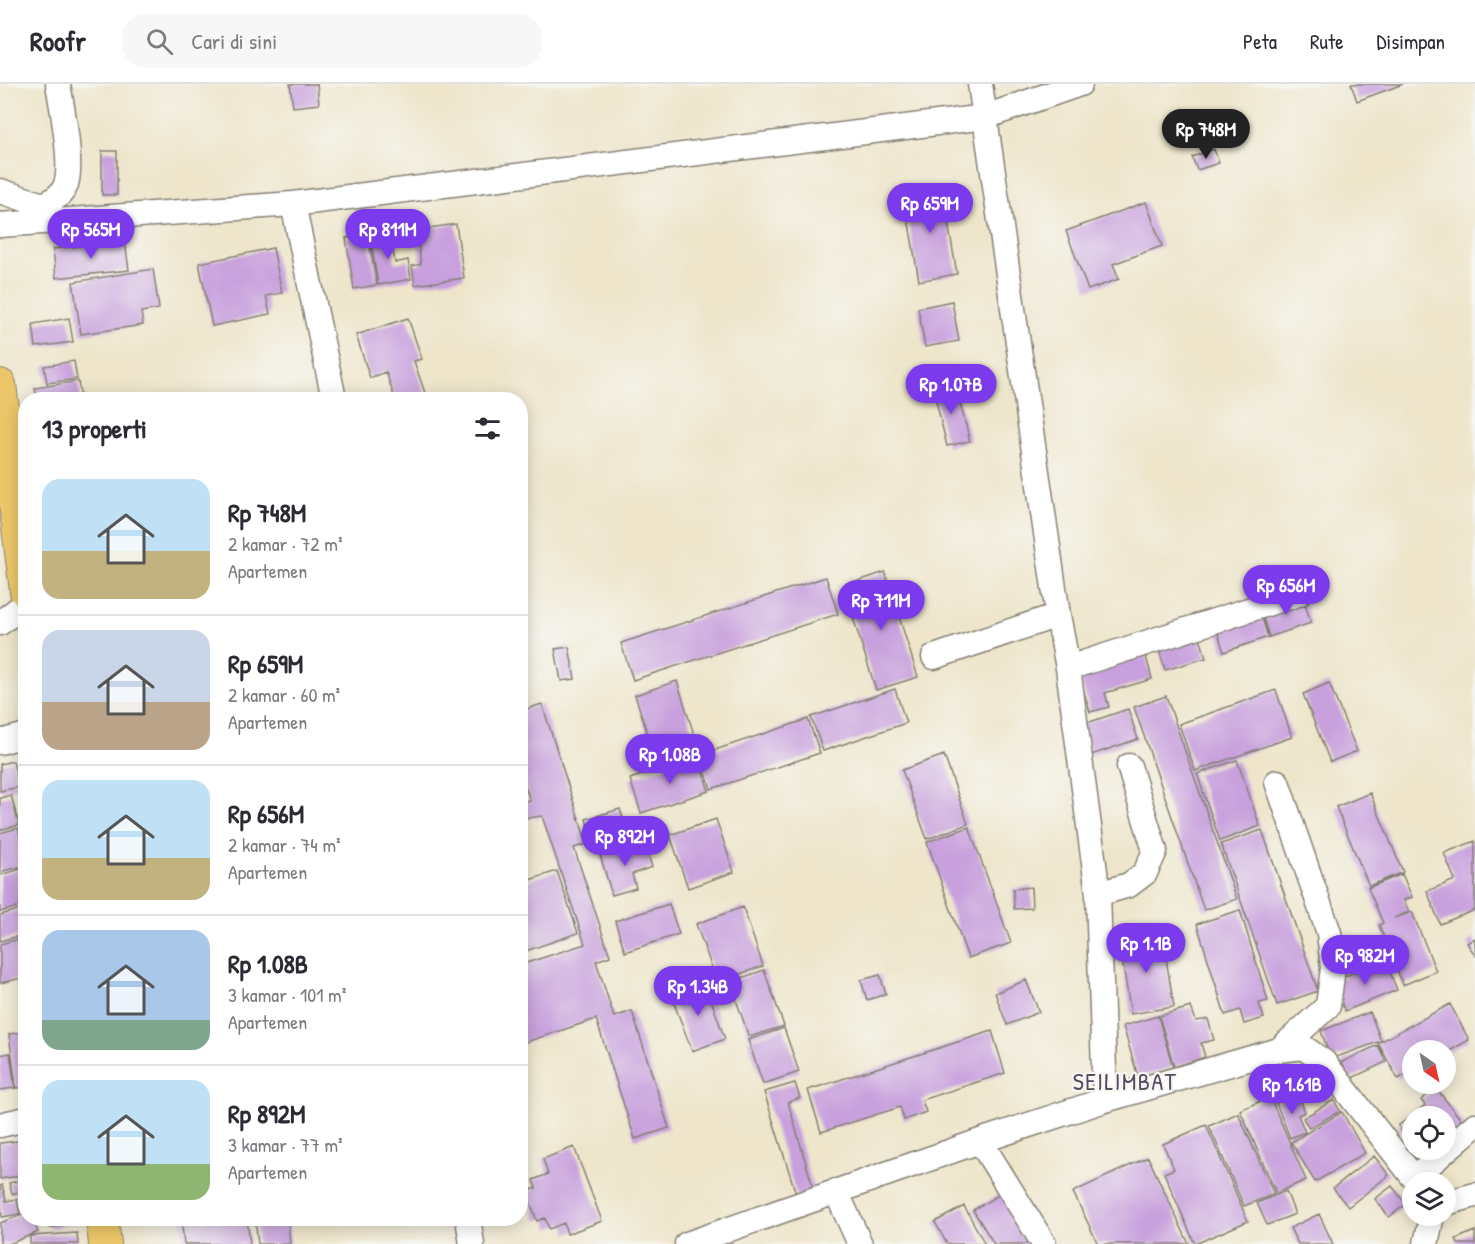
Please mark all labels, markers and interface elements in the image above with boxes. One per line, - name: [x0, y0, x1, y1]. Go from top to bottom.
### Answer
- search box: [122, 14, 542, 68]
- text: Roofr: [30, 22, 86, 60]
- icon: search: [143, 25, 176, 58]
- text: Cari di sini: [191, 26, 277, 56]
- text: Peta: [1243, 27, 1277, 56]
- text: Rute: [1310, 27, 1344, 56]
- text: Disimpan: [1377, 27, 1445, 56]
- pin: Rp 748M: [1151, 109, 1261, 160]
- text: Rp 748M: [1176, 115, 1236, 142]
- pin: Rp 659M: [875, 183, 985, 234]
- text: Rp 659M: [901, 189, 959, 216]
- pin: Rp 565M: [36, 209, 146, 260]
- pin: Rp 811M: [333, 209, 443, 260]
- text: Rp 565M: [61, 215, 121, 242]
- text: Rp 811M: [359, 215, 417, 242]
- pin: Rp 1.07B: [889, 364, 1013, 415]
- text: Rp 1.07B: [920, 370, 982, 397]
- text: 13 properti: [42, 411, 147, 446]
- icon: filters: [471, 412, 504, 445]
- text: Rp 748M: [228, 495, 306, 530]
- icon: home: [90, 503, 162, 575]
- text: 2 kamar · 72 m²: [228, 530, 343, 557]
- text: Apartemen: [228, 557, 307, 584]
- pin: Rp 656M: [1231, 565, 1341, 616]
- text: Rp 656M: [1257, 571, 1315, 598]
- pin: Rp 711M: [826, 580, 936, 631]
- text: Rp 711M: [852, 586, 910, 613]
- text: Rp 659M: [228, 646, 303, 681]
- icon: home: [90, 654, 162, 726]
- text: 2 kamar · 60 m²: [228, 681, 340, 708]
- text: Apartemen: [228, 708, 307, 735]
- pin: Rp 1.08B: [608, 734, 732, 785]
- text: Rp 1.08B: [639, 740, 701, 767]
- text: Rp 656M: [228, 796, 304, 831]
- icon: home: [90, 804, 162, 876]
- pin: Rp 892M: [570, 816, 680, 867]
- text: Rp 892M: [595, 822, 655, 849]
- text: 2 kamar · 74 m²: [228, 831, 341, 858]
- text: Apartemen: [228, 858, 307, 885]
- pin: Rp 1.1B: [1091, 923, 1201, 974]
- text: Rp 1.1B: [1120, 929, 1172, 956]
- pin: Rp 982M: [1310, 935, 1420, 986]
- text: Rp 982M: [1335, 941, 1395, 968]
- text: Rp 1.08B: [228, 946, 308, 981]
- icon: home: [90, 954, 162, 1026]
- pin: Rp 1.34B: [636, 966, 760, 1017]
- text: Rp 1.34B: [668, 972, 728, 999]
- text: 3 kamar · 101 m²: [228, 981, 346, 1008]
- text: Apartemen: [228, 1008, 307, 1035]
- north arrow: [1402, 1040, 1456, 1094]
- map controls: [1402, 1040, 1456, 1226]
- pin: Rp 1.61B: [1230, 1064, 1354, 1115]
- district label: SEILIMBAT: [1073, 1065, 1177, 1097]
- text: Rp 1.61B: [1262, 1070, 1322, 1097]
- text: Rp 892M: [228, 1096, 305, 1131]
- icon: home: [90, 1104, 162, 1176]
- button: locate: [1402, 1106, 1456, 1160]
- text: 3 kamar · 77 m²: [228, 1131, 343, 1158]
- text: Apartemen: [228, 1158, 307, 1185]
- button: layers: [1402, 1172, 1456, 1226]

